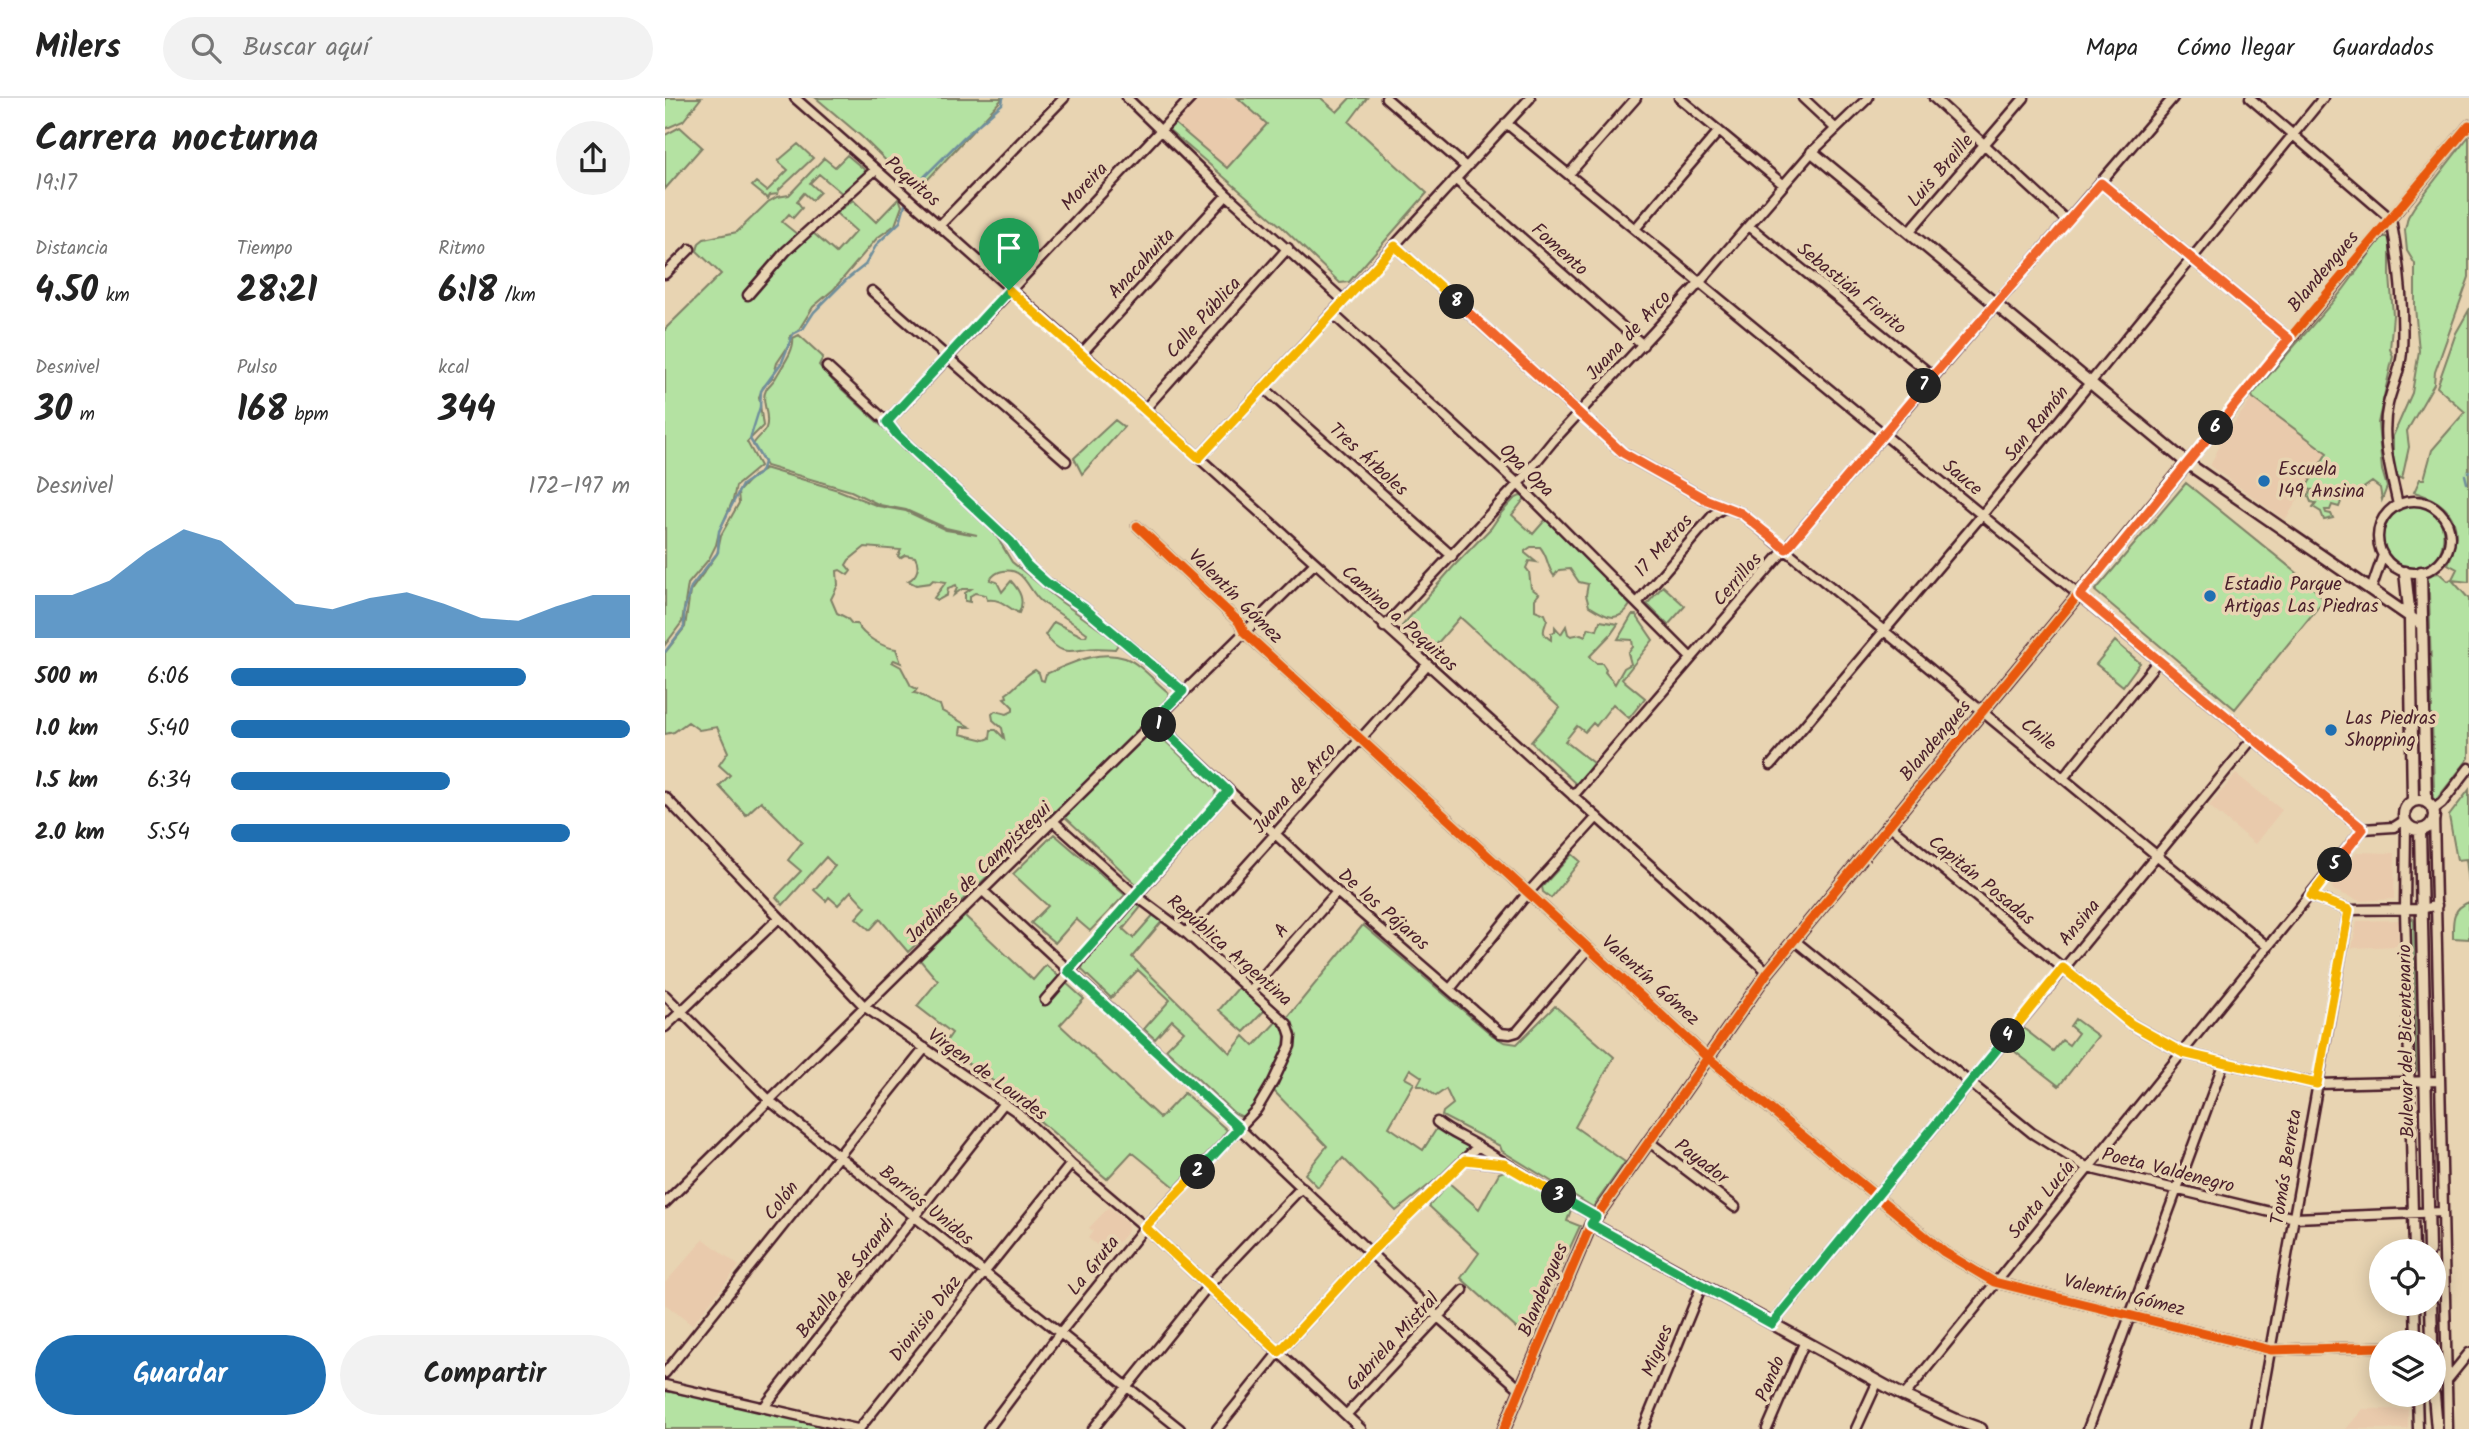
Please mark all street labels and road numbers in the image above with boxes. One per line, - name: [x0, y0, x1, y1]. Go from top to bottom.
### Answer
- street label: Luis Braille: [1900, 127, 1982, 215]
- street label: Poquitos: [877, 149, 947, 215]
- street label: Moreira: [1054, 155, 1116, 219]
- street label: Fomento: [1524, 216, 1594, 284]
- street label: Anacahuita: [1101, 222, 1183, 306]
- street label: Blandengues: [2281, 225, 2367, 319]
- street label: Sebastián Fiorito: [1789, 235, 1913, 343]
- street label: Calle Pública: [1159, 270, 1249, 366]
- street label: Juana de Arco: [1579, 284, 1679, 388]
- street label: San Ramón: [1997, 379, 2077, 469]
- street label: Tres Árboles: [1321, 416, 1415, 504]
- street label: Opa Opa: [1492, 437, 1560, 505]
- street label: Sauce: [1935, 452, 1989, 504]
- street label: 17 Metros: [1627, 508, 1701, 584]
- street label: Valentín Gómez: [1180, 542, 1290, 652]
- street label: Cerrillos: [1706, 546, 1770, 614]
- street label: Camino a Poquitos: [1334, 558, 1464, 680]
- street label: Blandengues: [1893, 694, 1979, 788]
- street label: Chile: [2013, 711, 2063, 759]
- street label: Juana de Arco: [1246, 737, 1344, 841]
- street label: Jardines de Campistegui: [899, 794, 1060, 951]
- street label: Capitán Posadas: [1921, 828, 2041, 934]
- street label: De los Pájaros: [1330, 861, 1436, 959]
- street label: República Argentina: [1159, 888, 1299, 1014]
- street label: Ansina: [2052, 893, 2108, 953]
- street label: A: [1267, 917, 1297, 945]
- street label: Valentín Gómez: [1594, 928, 1706, 1034]
- street label: Bulevar del Bicentenario: [2390, 944, 2424, 1138]
- street label: Virgen de Lourdes: [921, 1021, 1053, 1129]
- street label: Tomás Berreta: [2263, 1107, 2311, 1227]
- street label: Payador: [1667, 1132, 1736, 1193]
- street label: Poeta Valdenegro: [2099, 1140, 2237, 1202]
- street label: Santa Lucía: [2001, 1154, 2083, 1246]
- street label: Barrios Unidos: [872, 1158, 980, 1254]
- street label: Colón: [757, 1175, 807, 1227]
- street label: Batalla de Sarandí: [789, 1208, 905, 1345]
- street label: La Gruta: [1060, 1229, 1128, 1303]
- street label: Blandengues: [1511, 1239, 1577, 1341]
- street label: Valentín Gómez: [2060, 1266, 2188, 1326]
- street label: Dionisio Díaz: [882, 1269, 970, 1369]
- street label: Gabriela Mistral: [1339, 1285, 1447, 1398]
- street label: Migues: [1634, 1320, 1682, 1382]
- street label: Pando: [1748, 1351, 1794, 1407]

